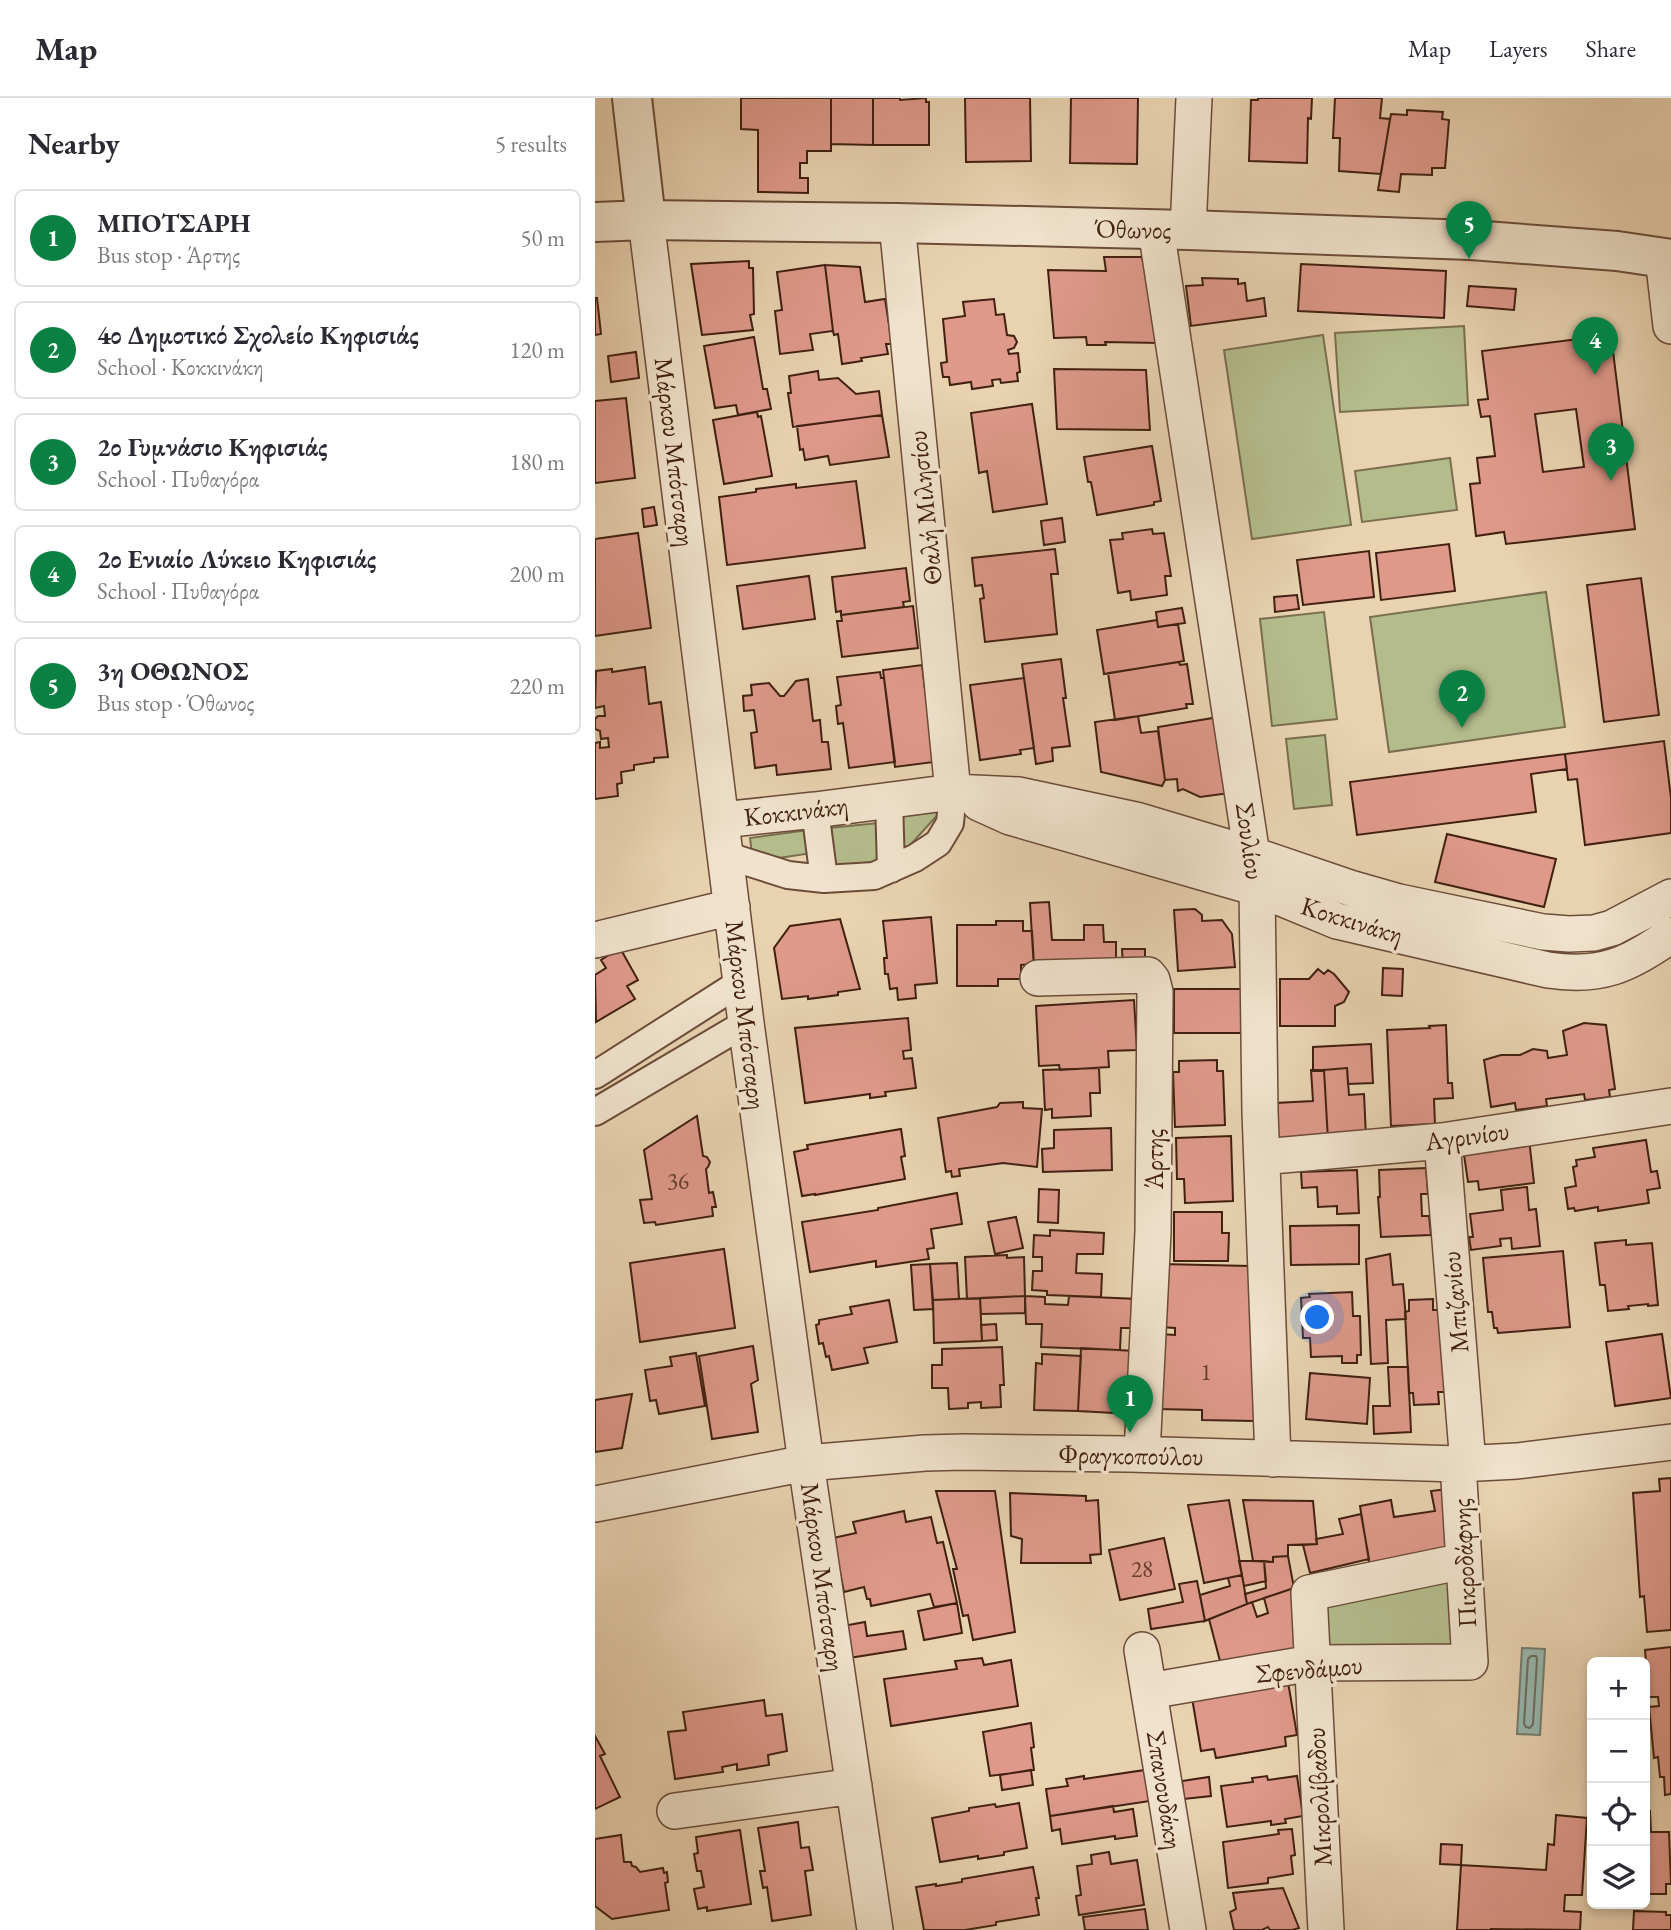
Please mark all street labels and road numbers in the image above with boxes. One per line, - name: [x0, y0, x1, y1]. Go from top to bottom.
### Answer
- street label: Όθωνος: [1093, 211, 1172, 247]
- street label: Μάρκου Μπότσαρη: [647, 355, 703, 549]
- street label: Θαλή Μιλησίου: [900, 429, 950, 587]
- street label: Κοκκινάκη: [742, 788, 850, 834]
- street label: Σουλίου: [1228, 800, 1272, 882]
- street label: Κοκκινάκη: [1297, 888, 1407, 952]
- street label: Μάρκου Μπότσαρη: [718, 918, 774, 1112]
- street label: Αγρινίου: [1422, 1113, 1511, 1159]
- street label: Άρτης: [1137, 1129, 1171, 1190]
- street label: Μπιζανίου: [1434, 1250, 1476, 1354]
- street label: Φραγκοπούλου: [1058, 1437, 1204, 1473]
- street label: Μάρκου Μπότσαρη: [793, 1480, 853, 1674]
- street label: Πικροδάφνης: [1444, 1497, 1484, 1629]
- street label: Σφενδάμου: [1254, 1647, 1364, 1691]
- street label: Μικρολίβαδου: [1298, 1727, 1340, 1867]
- street label: Σπανουδάκη: [1139, 1728, 1191, 1852]

